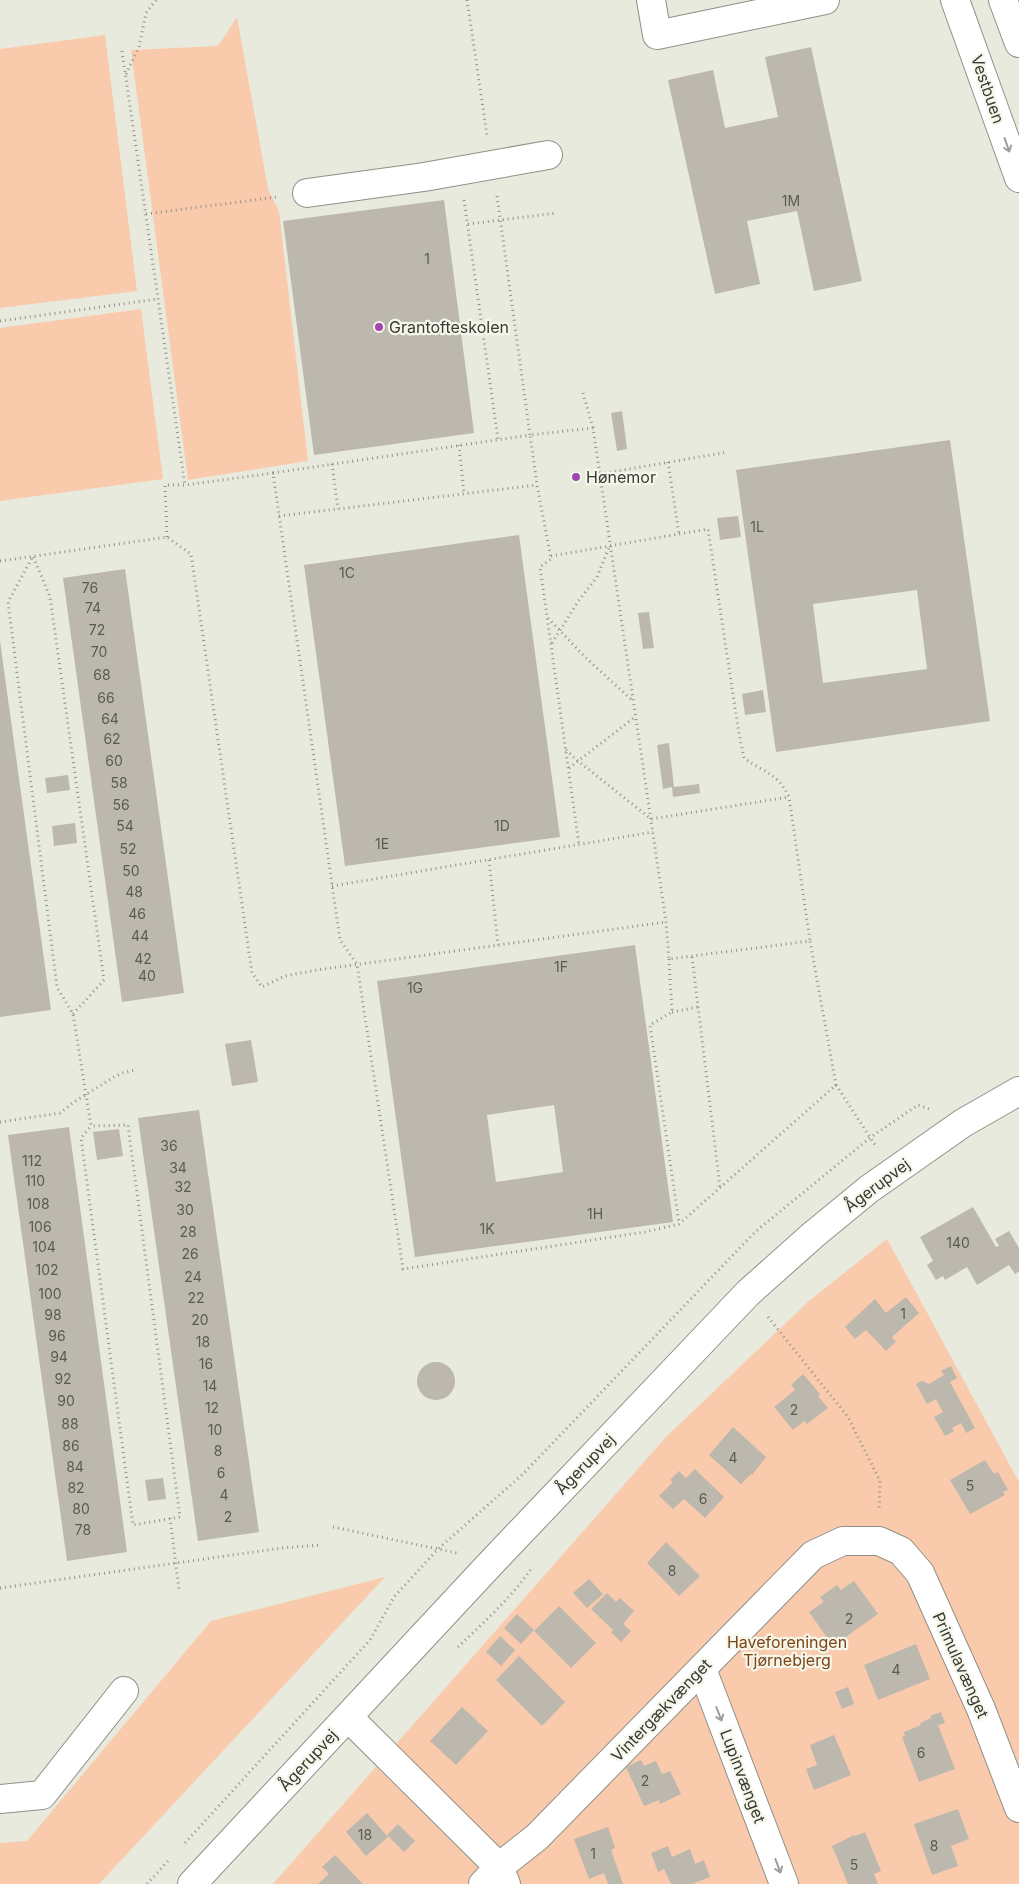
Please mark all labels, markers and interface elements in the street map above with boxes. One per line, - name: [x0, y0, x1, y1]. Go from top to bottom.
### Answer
- street label: Vestbuen: [967, 52, 1009, 126]
- one-way arrow: [1003, 136, 1012, 152]
- house number: 1M: [782, 192, 800, 209]
- house number: 1: [424, 250, 430, 267]
- place label: Grantofteskolen: [389, 317, 509, 337]
- marker: Grantofteskolen: [373, 321, 385, 333]
- place label: Hønemor: [586, 467, 656, 487]
- marker: Hønemor: [570, 471, 582, 483]
- house number: 1L: [750, 518, 764, 535]
- house number: 1C: [339, 564, 355, 581]
- house number: 76: [82, 579, 98, 596]
- house number: 74: [85, 599, 101, 616]
- house number: 72: [89, 621, 105, 638]
- house number: 70: [91, 643, 107, 660]
- house number: 68: [93, 666, 111, 683]
- house number: 66: [97, 689, 115, 706]
- house number: 64: [101, 710, 119, 727]
- house number: 62: [103, 730, 121, 747]
- house number: 60: [105, 752, 123, 769]
- house number: 58: [110, 774, 128, 791]
- house number: 56: [112, 796, 130, 813]
- house number: 54: [116, 817, 134, 834]
- house number: 1D: [494, 817, 510, 834]
- house number: 1E: [375, 835, 389, 852]
- house number: 52: [119, 840, 137, 857]
- house number: 50: [122, 862, 140, 879]
- house number: 48: [125, 883, 143, 900]
- house number: 46: [128, 905, 146, 922]
- house number: 44: [131, 927, 149, 944]
- house number: 42: [134, 950, 152, 967]
- house number: 1F: [554, 958, 568, 975]
- house number: 40: [138, 967, 156, 984]
- house number: 1G: [407, 979, 423, 996]
- house number: 36: [160, 1137, 178, 1154]
- house number: 112: [22, 1152, 42, 1169]
- street label: Ågerupvej: [840, 1154, 914, 1216]
- house number: 34: [169, 1159, 187, 1176]
- house number: 110: [25, 1172, 45, 1189]
- house number: 32: [174, 1178, 192, 1195]
- house number: 108: [26, 1195, 50, 1212]
- house number: 30: [176, 1201, 194, 1218]
- house number: 1H: [587, 1205, 603, 1222]
- house number: 106: [28, 1218, 52, 1235]
- house number: 1K: [479, 1220, 495, 1237]
- house number: 28: [179, 1223, 197, 1240]
- house number: 140: [946, 1234, 970, 1251]
- house number: 104: [32, 1238, 56, 1255]
- house number: 26: [181, 1245, 199, 1262]
- house number: 102: [35, 1261, 59, 1278]
- house number: 24: [184, 1268, 202, 1285]
- house number: 100: [38, 1285, 62, 1302]
- house number: 22: [187, 1289, 205, 1306]
- house number: 1: [900, 1305, 906, 1322]
- house number: 98: [44, 1306, 62, 1323]
- house number: 20: [191, 1311, 209, 1328]
- house number: 96: [48, 1327, 66, 1344]
- house number: 18: [196, 1333, 210, 1350]
- house number: 94: [50, 1348, 68, 1365]
- house number: 16: [199, 1355, 213, 1372]
- house number: 92: [54, 1370, 72, 1387]
- house number: 14: [203, 1377, 217, 1394]
- house number: 90: [57, 1392, 75, 1409]
- house number: 12: [205, 1399, 219, 1416]
- house number: 2: [790, 1401, 798, 1418]
- house number: 88: [61, 1415, 79, 1432]
- house number: 10: [208, 1421, 222, 1438]
- street label: Ågerupvej: [551, 1429, 619, 1499]
- house number: 86: [62, 1437, 80, 1454]
- house number: 8: [214, 1442, 222, 1459]
- house number: 4: [728, 1449, 738, 1466]
- house number: 84: [66, 1458, 84, 1475]
- house number: 6: [217, 1464, 225, 1481]
- house number: 5: [966, 1477, 974, 1494]
- house number: 82: [67, 1479, 85, 1496]
- house number: 4: [219, 1486, 229, 1503]
- house number: 6: [699, 1490, 707, 1507]
- house number: 80: [72, 1500, 90, 1517]
- house number: 2: [224, 1508, 232, 1525]
- house number: 78: [75, 1521, 91, 1538]
- house number: 8: [668, 1562, 676, 1579]
- street label: Primulavænget: [929, 1609, 993, 1721]
- house number: 2: [845, 1610, 853, 1627]
- park label: Haveforeningen Tjørnebjerg: [727, 1632, 847, 1670]
- street label: Vintergækvænget: [607, 1654, 715, 1766]
- house number: 4: [891, 1661, 901, 1678]
- one-way arrow: [715, 1706, 724, 1722]
- street label: Ågerupvej: [274, 1725, 342, 1795]
- street label: Lupinvænget: [716, 1726, 770, 1826]
- house number: 6: [917, 1744, 925, 1761]
- house number: 2: [641, 1772, 649, 1789]
- house number: 18: [358, 1826, 372, 1843]
- house number: 8: [930, 1837, 938, 1854]
- house number: 1: [590, 1845, 596, 1862]
- house number: 5: [850, 1856, 858, 1873]
- one-way arrow: [773, 1858, 783, 1873]

